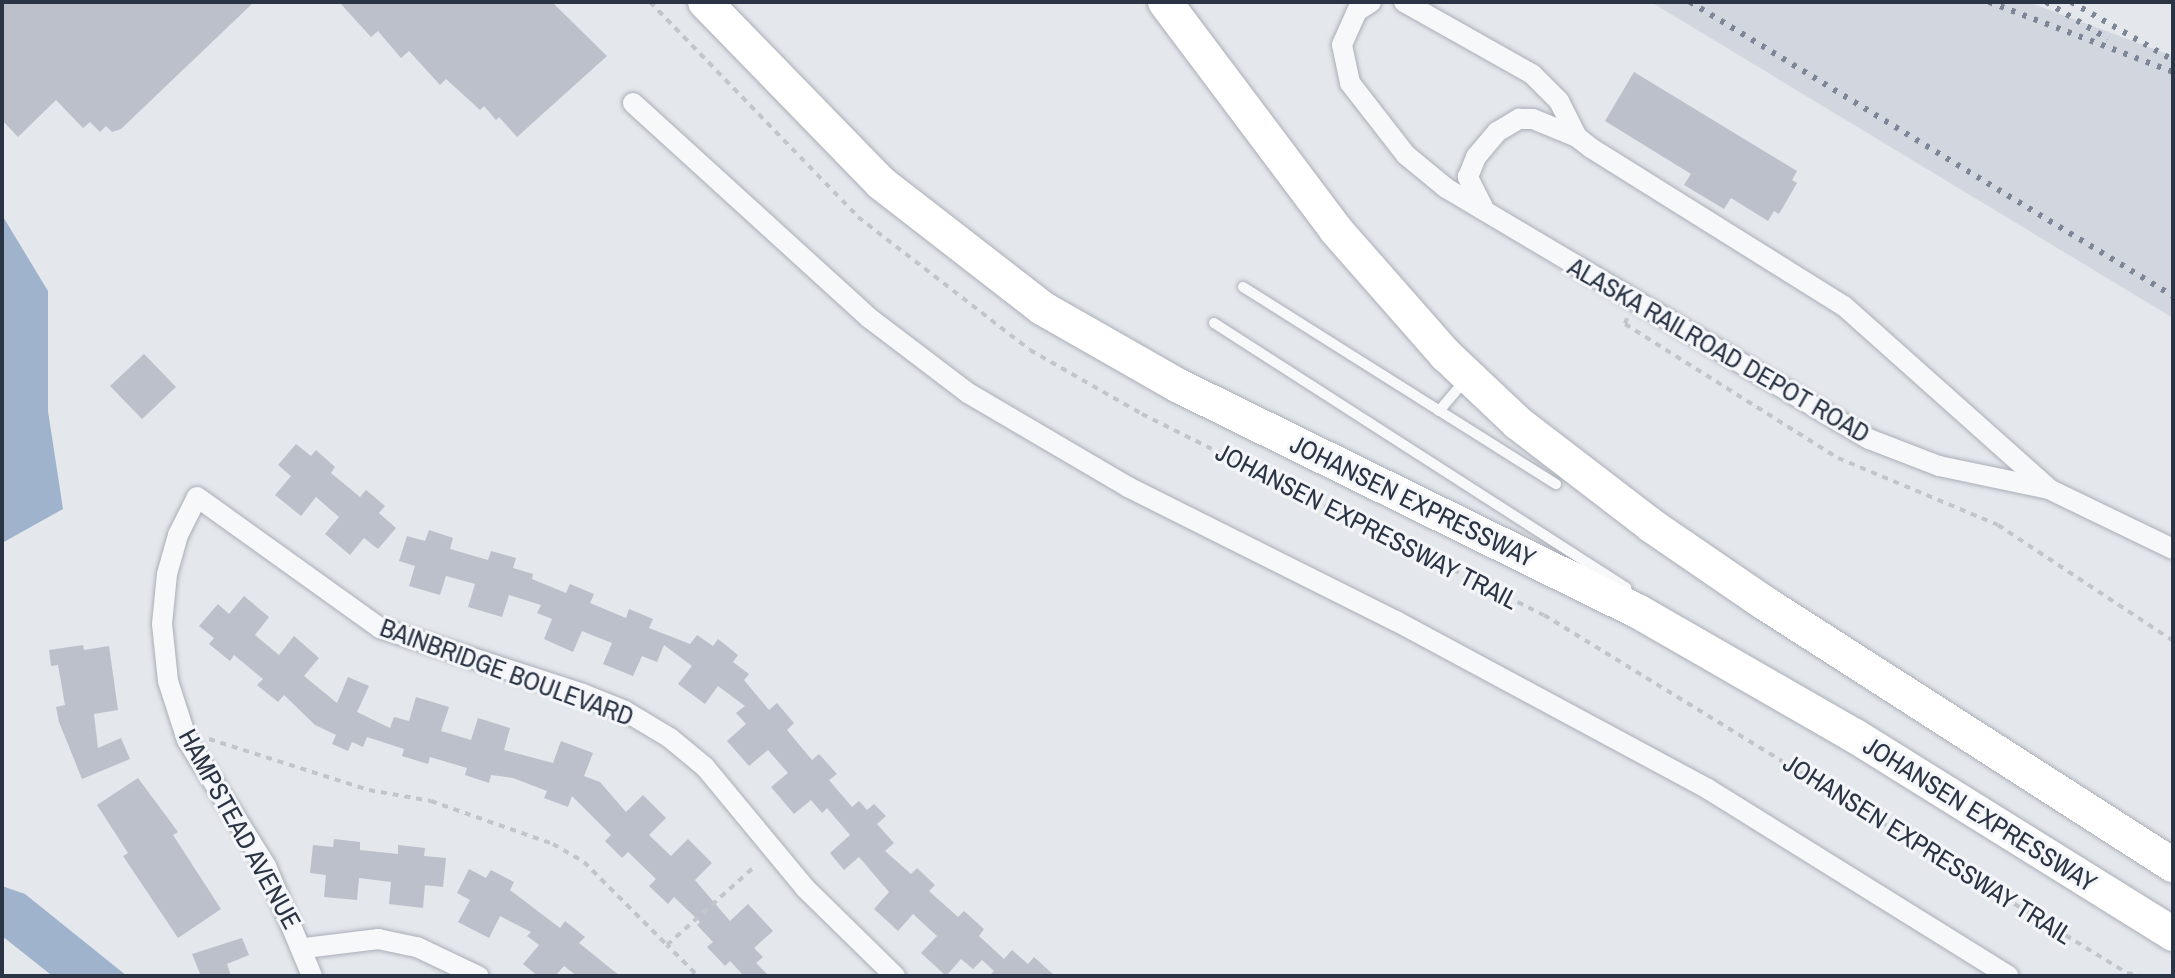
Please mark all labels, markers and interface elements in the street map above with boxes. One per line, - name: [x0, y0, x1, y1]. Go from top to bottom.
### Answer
- street label: ALASKA RAILROAD DEPOT ROAD: [1562, 250, 1876, 450]
- street label: JOHANSEN EXPRESSWAY: [1285, 428, 1541, 574]
- street label: JOHANSEN EXPRESSWAY TRAIL: [1211, 436, 1523, 616]
- street label: BAINBRIDGE BOULEVARD: [376, 612, 638, 732]
- street label: HAMPSTEAD AVENUE: [172, 723, 308, 935]
- street label: JOHANSEN EXPRESSWAY: [1858, 730, 2102, 898]
- street label: JOHANSEN EXPRESSWAY TRAIL: [1778, 747, 2078, 951]

